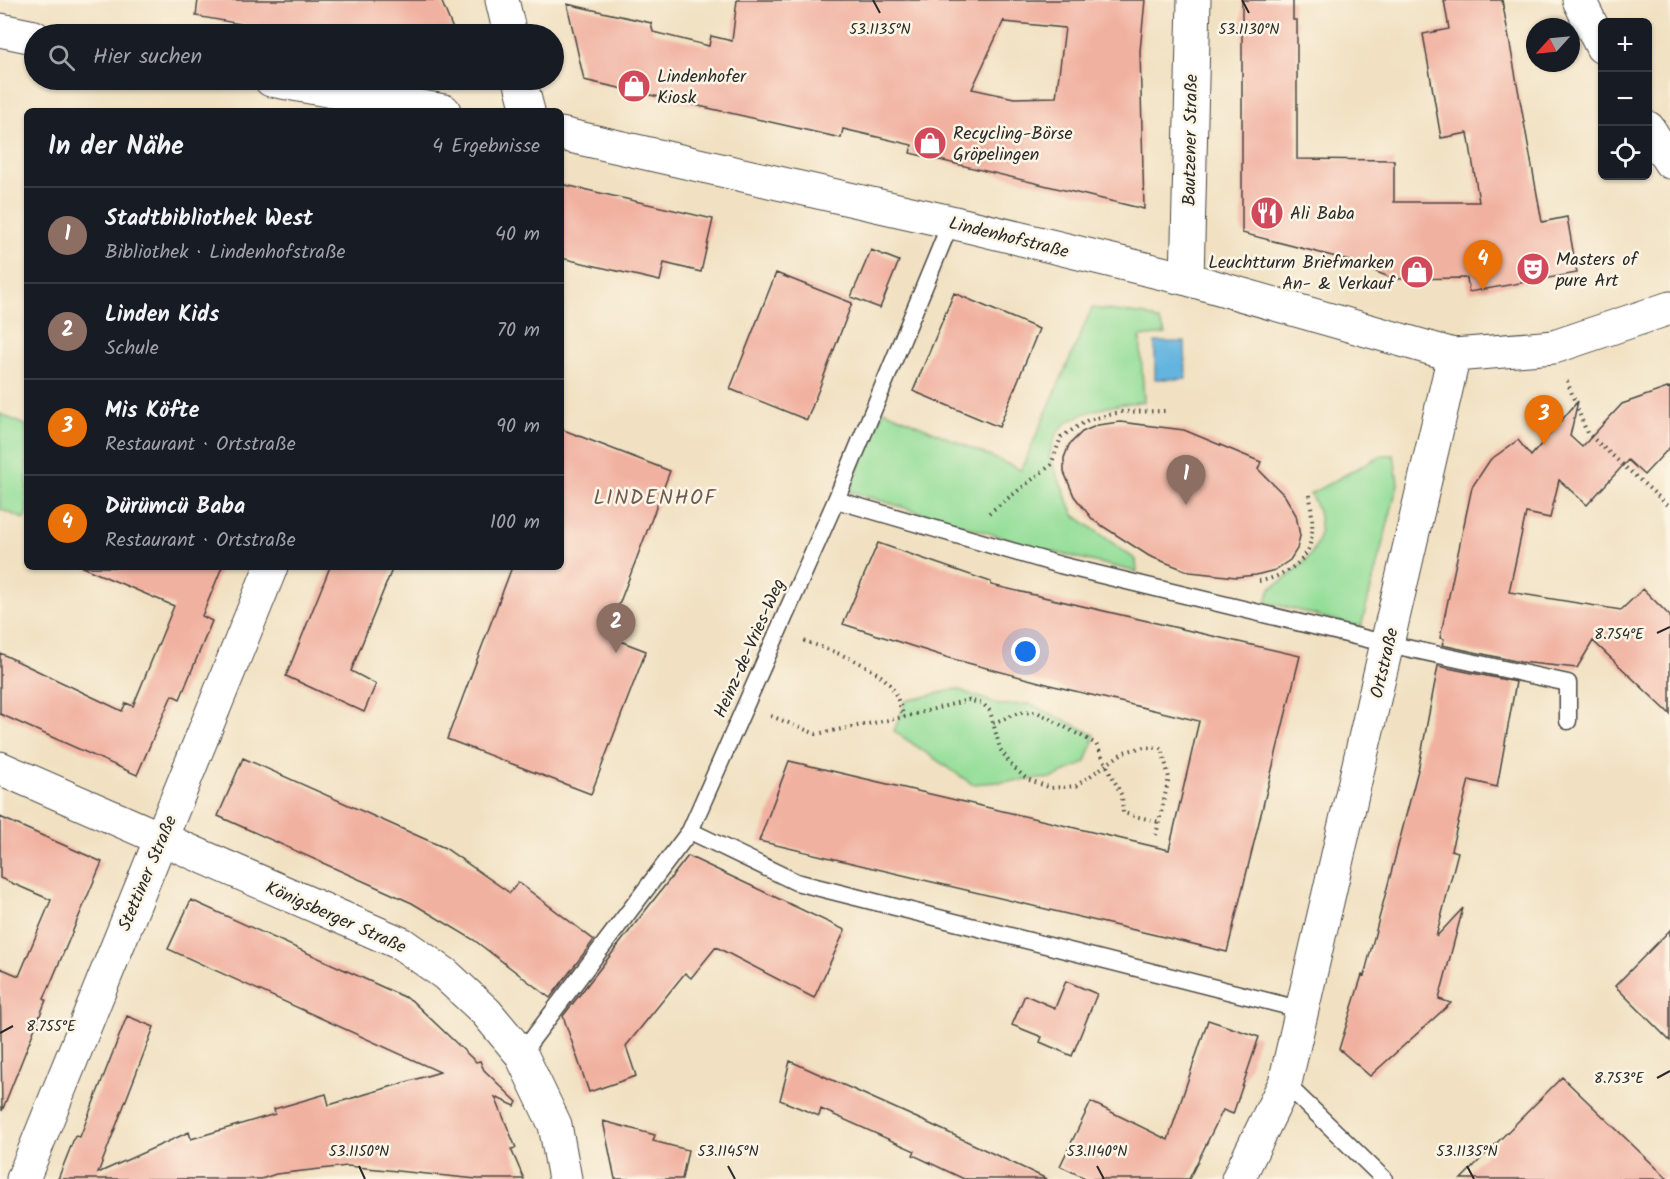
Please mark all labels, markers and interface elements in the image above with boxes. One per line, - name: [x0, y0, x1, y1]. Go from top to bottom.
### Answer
- text: 53.1135°N: [849, 18, 911, 42]
- text: 53.1130°N: [1219, 18, 1279, 42]
- north arrow: [1526, 18, 1580, 72]
- map controls: [1598, 18, 1652, 180]
- button: +: [1598, 18, 1652, 72]
- search box: [24, 24, 564, 90]
- text: Hier suchen: [93, 40, 202, 75]
- icon: search: [45, 41, 78, 74]
- place label: Lindenhofer Kiosk: [657, 63, 747, 113]
- shop icon: Lindenhofer Kiosk: [616, 68, 652, 104]
- button: −: [1598, 72, 1652, 126]
- street label: Bautzener Straße: [1176, 74, 1207, 206]
- place label: Recycling-Börse Gröpelingen: [953, 120, 1073, 170]
- shop icon: Recycling-Börse Gröpelingen: [912, 125, 948, 161]
- text: In der Nähe: [48, 126, 184, 168]
- button: locate: [1598, 126, 1652, 180]
- text: 4 Ergebnisse: [432, 131, 540, 163]
- restaurant icon: Ali Baba: [1249, 195, 1285, 231]
- place label: Ali Baba: [1290, 200, 1355, 229]
- text: Stadtbibliothek West: [105, 202, 313, 237]
- street label: Lindenhofstraße: [946, 210, 1072, 267]
- text: 1: [64, 219, 71, 251]
- text: 40 m: [495, 219, 540, 251]
- text: Bibliothek · Lindenhofstraße: [105, 237, 346, 269]
- pin: 4: [1464, 240, 1502, 290]
- place label: Masters of pure Art: [1555, 246, 1639, 296]
- place label: Leuchtturm Briefmarken An- & Verkauf: [1208, 249, 1396, 299]
- theatre icon: Masters of pure Art: [1515, 251, 1551, 287]
- shop icon: Leuchtturm Briefmarken An- & Verkauf: [1399, 254, 1435, 290]
- text: Linden Kids: [105, 298, 219, 333]
- text: 2: [62, 315, 73, 347]
- text: 70 m: [497, 315, 540, 347]
- text: Schule: [105, 333, 159, 365]
- text: Mis Köfte: [105, 394, 200, 429]
- pin: 3: [1524, 396, 1564, 445]
- text: 3: [62, 411, 73, 443]
- text: 90 m: [496, 411, 540, 443]
- text: Restaurant · Ortstraße: [105, 429, 296, 461]
- pin: 1: [1166, 456, 1206, 505]
- district label: LINDENHOF: [593, 482, 717, 515]
- text: Dürümcü Baba: [105, 490, 245, 525]
- text: 4: [62, 507, 73, 539]
- text: 100 m: [490, 507, 540, 539]
- text: Restaurant · Ortstraße: [105, 525, 296, 557]
- street label: Heinz-de-Vries-Weg: [707, 574, 794, 723]
- pin: 2: [596, 604, 636, 653]
- text: 8.754°E: [1594, 623, 1645, 647]
- street label: Ortstraße: [1363, 625, 1408, 701]
- your location: [1011, 637, 1040, 666]
- street label: Stettiner Straße: [111, 811, 186, 936]
- street label: Königsberger Straße: [260, 874, 411, 962]
- text: 8.755°E: [26, 1015, 77, 1039]
- text: 8.753°E: [1594, 1067, 1645, 1091]
- text: 53.1150°N: [329, 1140, 389, 1164]
- text: 53.1145°N: [697, 1140, 759, 1164]
- text: 53.1140°N: [1067, 1140, 1127, 1164]
- text: 53.1135°N: [1436, 1140, 1498, 1164]

